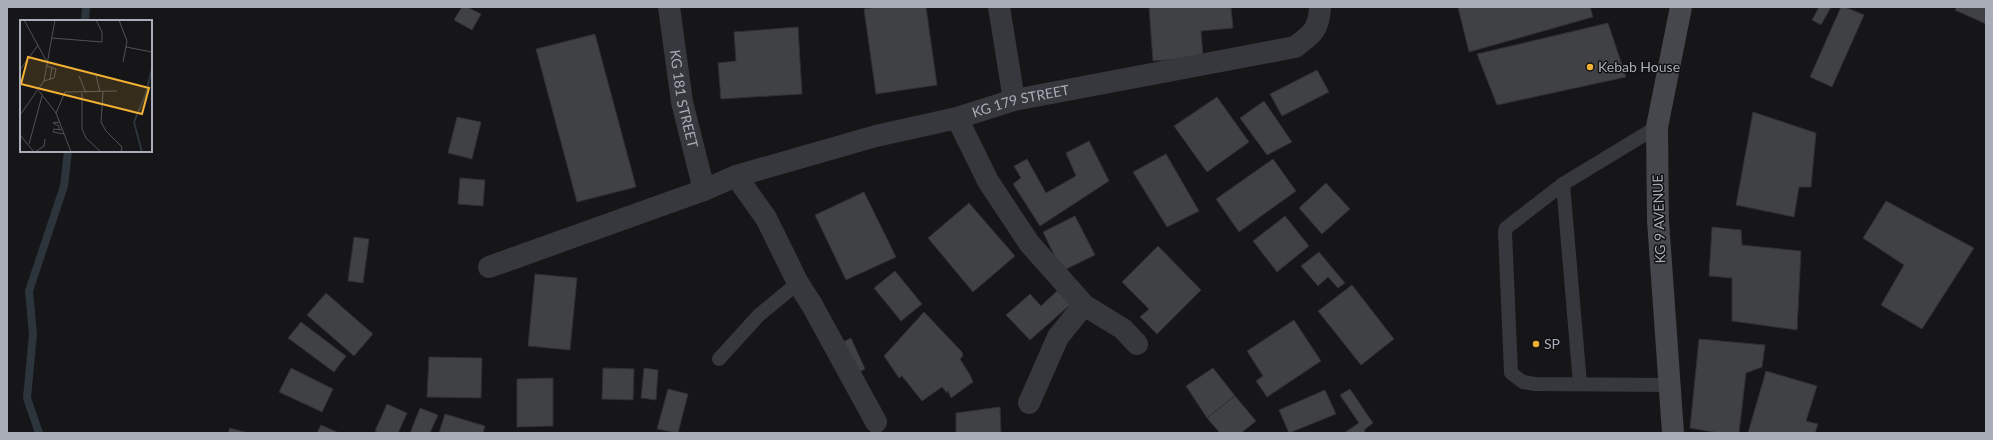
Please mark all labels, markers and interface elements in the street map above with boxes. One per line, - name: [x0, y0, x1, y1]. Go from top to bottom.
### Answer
- inset map: [20, 20, 152, 152]
- street label: KG 181 STREET: [667, 49, 702, 150]
- place label: Kebab House: [1598, 58, 1680, 75]
- marker: Kebab House: [1585, 62, 1595, 72]
- street label: KG 179 STREET: [970, 81, 1071, 121]
- street label: KG 9 AVENUE: [1648, 174, 1669, 264]
- place label: SP: [1544, 335, 1560, 352]
- marker: SP: [1531, 339, 1541, 349]

